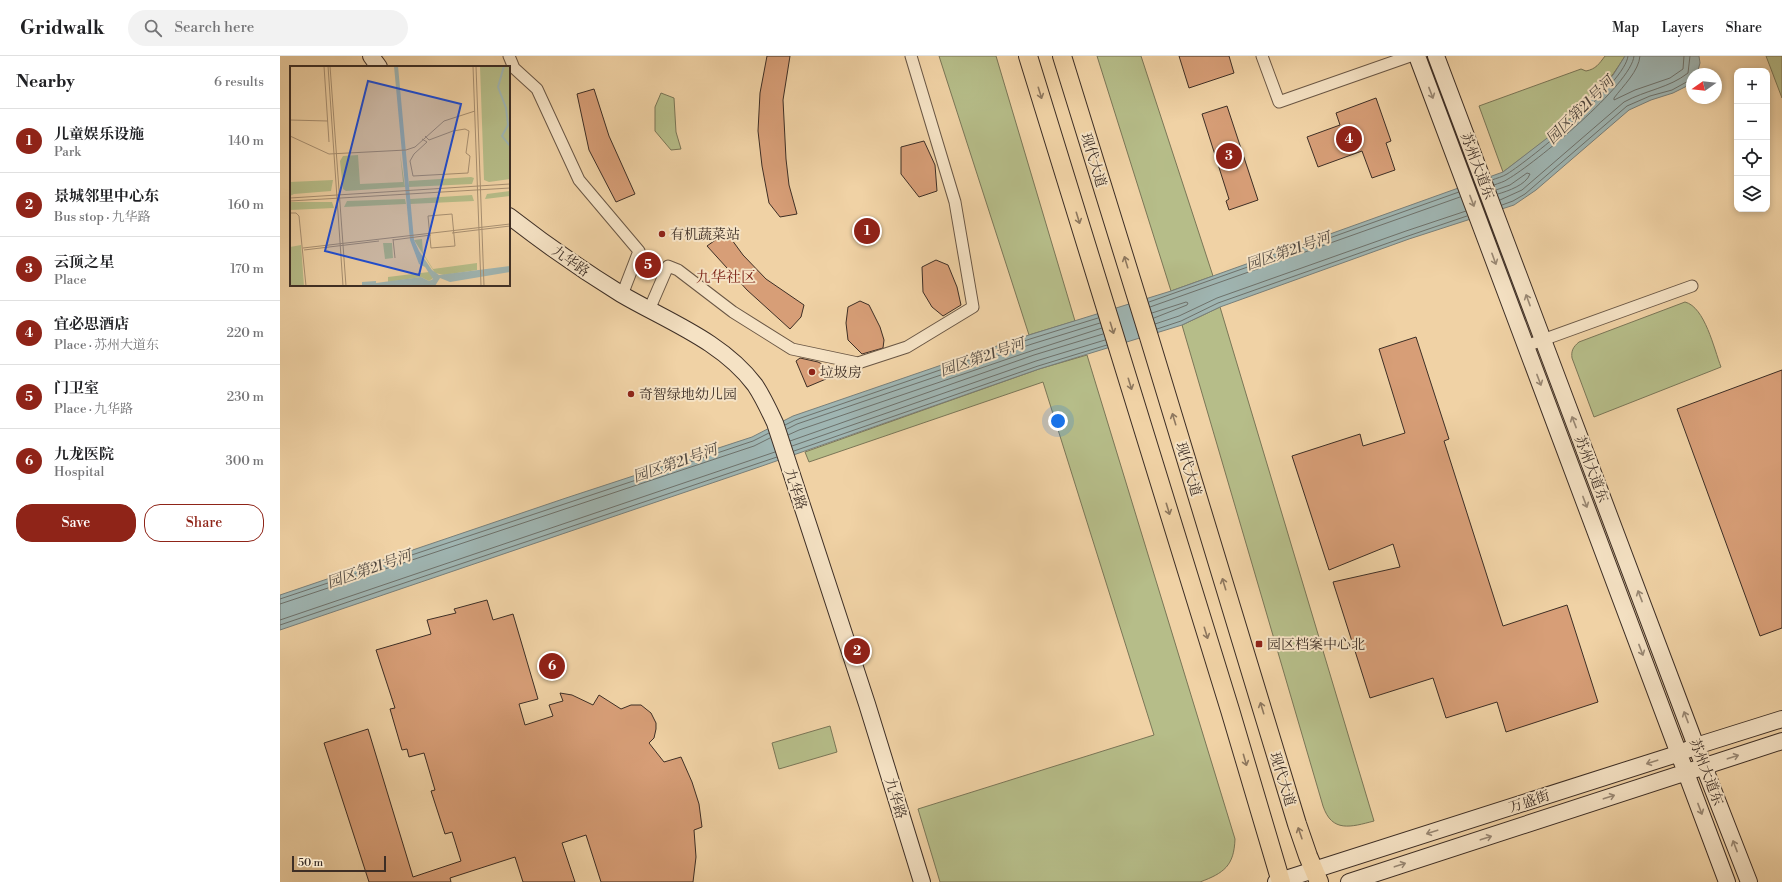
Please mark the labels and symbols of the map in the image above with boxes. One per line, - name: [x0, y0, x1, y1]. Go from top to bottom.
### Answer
- inset map: [290, 66, 510, 286]
- north arrow: [1686, 68, 1722, 104]
- water label: 园区第21号河: [1542, 70, 1620, 148]
- one-way arrow: [1428, 86, 1435, 99]
- one-way arrow: [1037, 87, 1044, 100]
- pin: 4: [1336, 124, 1362, 154]
- street label: 苏州大道东: [1456, 130, 1498, 202]
- street label: 现代大道: [1076, 131, 1110, 190]
- pin: 3: [1216, 141, 1242, 171]
- one-way arrow: [1468, 194, 1476, 206]
- one-way arrow: [1075, 211, 1082, 224]
- pin: 1: [854, 216, 880, 246]
- place label: 有机蔬菜站: [670, 226, 740, 244]
- water label: 园区第21号河: [1243, 227, 1336, 275]
- marker: 有机蔬菜站: [657, 229, 667, 239]
- street label: 九华路: [548, 242, 593, 281]
- pin: 5: [635, 250, 661, 280]
- one-way arrow: [1490, 252, 1498, 264]
- one-way arrow: [1122, 255, 1129, 268]
- district label: 九华社区: [696, 268, 756, 287]
- one-way arrow: [1524, 294, 1532, 306]
- one-way arrow: [1109, 321, 1116, 334]
- water label: 园区第21号河: [937, 333, 1030, 381]
- place label: 垃圾房: [820, 364, 862, 382]
- marker: 垃圾房: [807, 367, 817, 377]
- one-way arrow: [1536, 374, 1544, 386]
- one-way arrow: [1127, 378, 1134, 391]
- place label: 奇智绿地幼儿园: [639, 386, 737, 404]
- marker: 奇智绿地幼儿园: [626, 389, 636, 399]
- your location: [1048, 411, 1068, 431]
- one-way arrow: [1170, 413, 1177, 426]
- one-way arrow: [1569, 416, 1577, 428]
- street label: 苏州大道东: [1570, 433, 1612, 505]
- water label: 园区第21号河: [630, 439, 723, 487]
- street label: 现代大道: [1171, 440, 1205, 499]
- street label: 九华路: [780, 467, 810, 512]
- one-way arrow: [1581, 496, 1589, 508]
- one-way arrow: [1165, 502, 1172, 515]
- water label: 园区第21号河: [324, 545, 417, 593]
- one-way arrow: [1220, 578, 1227, 591]
- one-way arrow: [1635, 590, 1643, 602]
- one-way arrow: [1203, 626, 1210, 639]
- pin: 2: [844, 636, 870, 666]
- place label: 园区档案中心北: [1267, 636, 1365, 654]
- marker: 园区档案中心北: [1254, 639, 1264, 649]
- one-way arrow: [1637, 643, 1645, 655]
- pin: 6: [539, 651, 565, 681]
- one-way arrow: [1258, 702, 1265, 715]
- one-way arrow: [1681, 712, 1689, 724]
- street label: 苏州大道东: [1685, 736, 1727, 808]
- street label: 现代大道: [1265, 750, 1299, 809]
- one-way arrow: [1727, 753, 1739, 761]
- one-way arrow: [1242, 754, 1249, 767]
- one-way arrow: [1646, 759, 1659, 766]
- street label: 九华路: [880, 776, 910, 821]
- street label: 万盛街: [1507, 787, 1552, 817]
- one-way arrow: [1603, 793, 1615, 801]
- one-way arrow: [1697, 802, 1705, 814]
- one-way arrow: [1295, 827, 1303, 839]
- one-way arrow: [1425, 829, 1438, 836]
- one-way arrow: [1479, 833, 1491, 841]
- one-way arrow: [1731, 840, 1739, 852]
- scale bar: [292, 854, 386, 873]
- one-way arrow: [1393, 861, 1405, 869]

